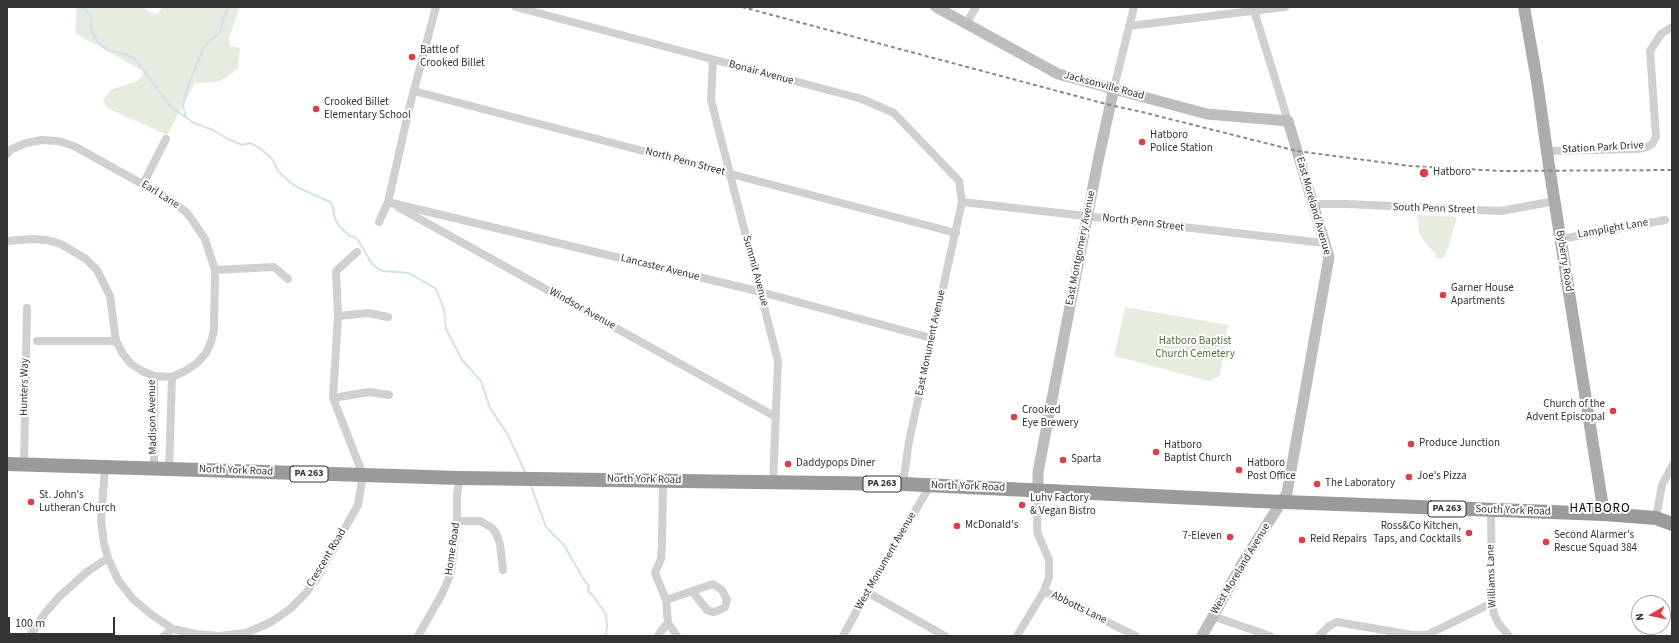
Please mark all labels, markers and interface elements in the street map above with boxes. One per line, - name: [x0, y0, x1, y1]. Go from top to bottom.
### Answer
- place label: Battle of Crooked Billet: [420, 44, 485, 70]
- marker: Battle of Crooked Billet: [407, 52, 417, 62]
- street label: Bonair Avenue: [727, 58, 795, 88]
- street label: Jacksonville Road: [1062, 69, 1146, 103]
- place label: Crooked Billet Elementary School: [324, 96, 411, 122]
- marker: Crooked Billet Elementary School: [311, 104, 321, 114]
- place label: Hatboro Police Station: [1150, 129, 1213, 155]
- marker: Hatboro Police Station: [1137, 137, 1147, 147]
- street label: Station Park Drive: [1562, 139, 1644, 157]
- street label: North Penn Street: [644, 145, 726, 179]
- street label: East Moreland Avenue: [1293, 155, 1333, 257]
- place label: Hatboro: [1433, 166, 1471, 180]
- marker: Hatboro: [1418, 167, 1430, 179]
- street label: Earl Lane: [138, 178, 182, 212]
- street label: East Montgomery Avenue: [1063, 190, 1099, 306]
- street label: South Penn Street: [1392, 201, 1476, 217]
- street label: North Penn Street: [1101, 211, 1185, 235]
- street label: Lamplight Lane: [1577, 216, 1649, 242]
- street label: Byberry Road: [1553, 229, 1575, 293]
- street label: Summit Avenue: [739, 234, 771, 308]
- street label: Lancaster Avenue: [619, 252, 701, 284]
- place label: Garner House Apartments: [1451, 282, 1514, 308]
- street label: Windsor Avenue: [546, 285, 618, 333]
- street label: East Monument Avenue: [913, 289, 949, 397]
- marker: Garner House Apartments: [1438, 290, 1448, 300]
- park label: Hatboro Baptist Church Cemetery: [1155, 335, 1235, 361]
- street label: Hunters Way: [18, 358, 32, 416]
- street label: Madison Avenue: [146, 379, 160, 455]
- place label: Church of the Advent Episcopal: [1526, 398, 1605, 424]
- place label: Crooked Eye Brewery: [1022, 404, 1079, 430]
- marker: Church of the Advent Episcopal: [1608, 406, 1618, 416]
- marker: Crooked Eye Brewery: [1009, 412, 1019, 422]
- place label: Produce Junction: [1419, 437, 1500, 451]
- place label: Hatboro Baptist Church: [1164, 439, 1232, 465]
- marker: Produce Junction: [1406, 439, 1416, 449]
- marker: Hatboro Baptist Church: [1151, 447, 1161, 457]
- place label: Sparta: [1071, 453, 1101, 467]
- marker: Sparta: [1058, 455, 1068, 465]
- place label: Daddypops Diner: [796, 457, 875, 471]
- place label: Hatboro Post Office: [1247, 457, 1296, 483]
- marker: Daddypops Diner: [783, 459, 793, 469]
- street label: North York Road: [198, 463, 274, 479]
- marker: Hatboro Post Office: [1234, 465, 1244, 475]
- road number: PA 263: [290, 466, 328, 482]
- place label: Joe's Pizza: [1417, 470, 1467, 484]
- marker: Joe's Pizza: [1404, 472, 1414, 482]
- street label: North York Road: [607, 473, 681, 487]
- road number: PA 263: [863, 476, 901, 492]
- place label: The Laboratory: [1325, 477, 1395, 491]
- street label: North York Road: [930, 479, 1006, 495]
- marker: The Laboratory: [1312, 479, 1322, 489]
- place label: St. John's Lutheran Church: [39, 489, 116, 515]
- place label: Luhv Factory & Vegan Bistro: [1030, 492, 1096, 518]
- marker: St. John's Lutheran Church: [26, 497, 36, 507]
- marker: Luhv Factory & Vegan Bistro: [1017, 500, 1027, 510]
- road number: PA 263: [1428, 501, 1466, 517]
- district label: HATBORO: [1569, 501, 1631, 517]
- street label: South York Road: [1475, 503, 1551, 519]
- street label: West Monument Avenue: [853, 510, 919, 612]
- place label: McDonald's: [965, 519, 1018, 533]
- place label: Ross&Co Kitchen, Taps, and Cocktails: [1373, 520, 1461, 546]
- marker: McDonald's: [952, 521, 962, 531]
- street label: West Moreland Avenue: [1209, 521, 1273, 617]
- street label: Home Road: [443, 522, 463, 576]
- street label: Crescent Road: [304, 526, 350, 590]
- marker: Ross&Co Kitchen, Taps, and Cocktails: [1464, 528, 1474, 538]
- place label: Second Alarmer's Rescue Squad 384: [1554, 529, 1637, 555]
- place label: 7-Eleven: [1182, 530, 1222, 544]
- marker: 7-Eleven: [1225, 532, 1235, 542]
- place label: Reid Repairs: [1310, 533, 1367, 547]
- marker: Reid Repairs: [1297, 535, 1307, 545]
- marker: Second Alarmer's Rescue Squad 384: [1541, 537, 1551, 547]
- street label: Williams Lane: [1484, 544, 1500, 608]
- street label: Abbotts Lane: [1049, 589, 1109, 627]
- north arrow: [1631, 595, 1671, 635]
- scale bar: [10, 609, 117, 635]
- text: N: [1632, 612, 1648, 622]
- text: 100 m: [15, 615, 45, 632]

